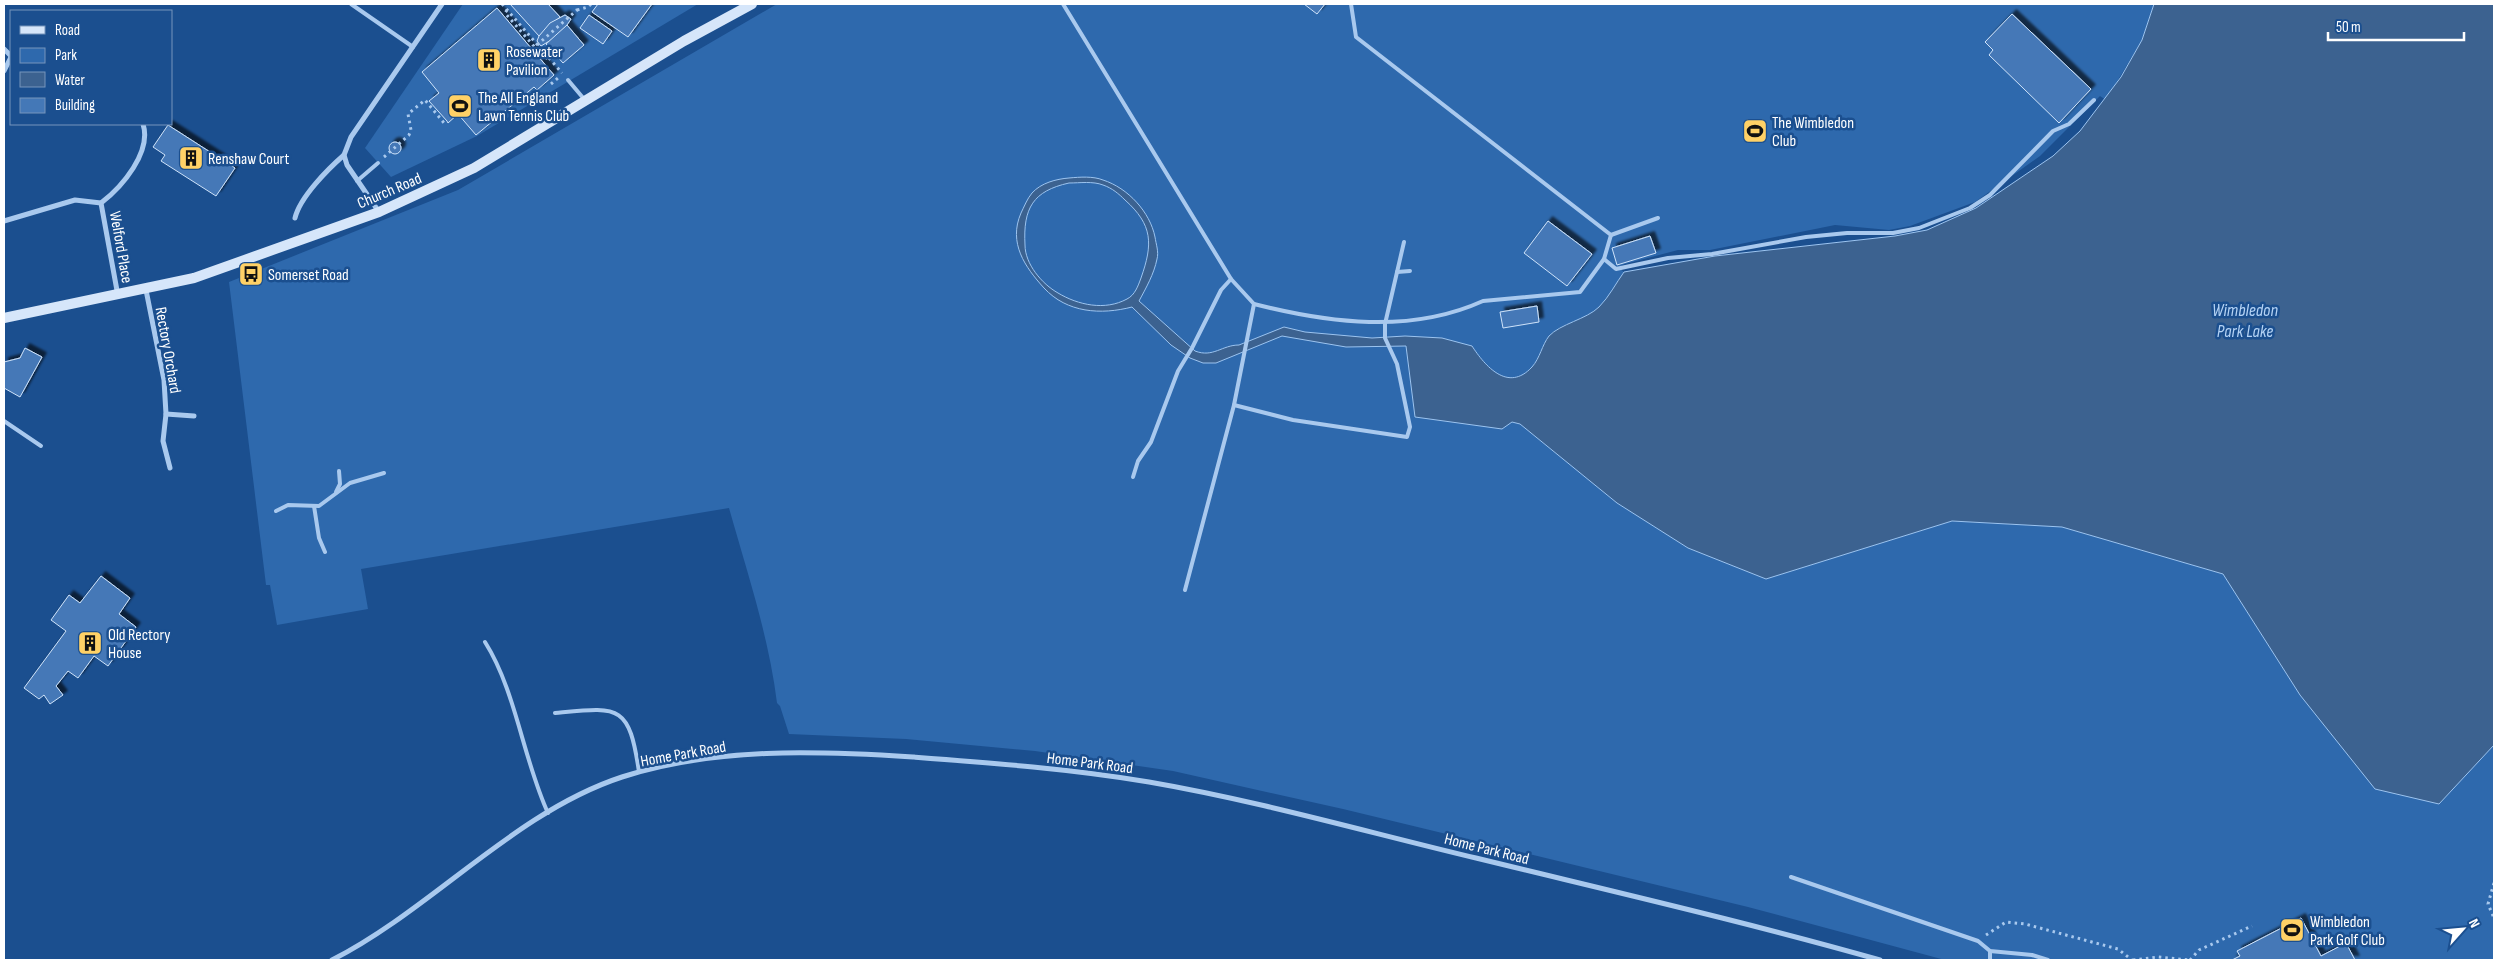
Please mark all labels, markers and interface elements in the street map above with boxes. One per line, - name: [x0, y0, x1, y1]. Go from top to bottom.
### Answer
- legend: [10, 10, 172, 125]
- scale bar: [2328, 10, 2464, 42]
- text: 50 m: [2336, 18, 2361, 37]
- text: Road: [55, 21, 80, 40]
- place label: Rosewater Pavilion: [506, 43, 563, 80]
- text: Park: [55, 46, 77, 65]
- building icon: Rosewater Pavilion: [476, 47, 502, 73]
- text: Water: [55, 71, 86, 90]
- place label: The All England Lawn Tennis Club: [478, 89, 569, 126]
- sports icon: The All England Lawn Tennis Club: [447, 93, 473, 119]
- text: Building: [55, 96, 95, 115]
- place label: The Wimbledon Club: [1772, 114, 1854, 151]
- sports icon: The Wimbledon Club: [1742, 118, 1768, 144]
- building icon: Renshaw Court: [178, 145, 204, 171]
- place label: Renshaw Court: [208, 150, 289, 169]
- street label: Church Road: [355, 169, 425, 213]
- street label: Welford Place: [105, 210, 136, 285]
- bus stop icon: Somerset Road: [238, 261, 264, 287]
- place label: Somerset Road: [268, 266, 349, 285]
- water label: Wimbledon Park Lake: [2212, 300, 2278, 342]
- street label: Rectory Orchard: [151, 306, 184, 395]
- place label: Old Rectory House: [108, 626, 170, 663]
- building icon: Old Rectory House: [77, 630, 103, 656]
- street label: Home Park Road: [639, 738, 728, 771]
- street label: Home Park Road: [1046, 749, 1134, 778]
- street label: Home Park Road: [1442, 830, 1531, 869]
- north arrow: [2438, 904, 2488, 954]
- place label: Wimbledon Park Golf Club: [2310, 913, 2385, 950]
- text: N: [2465, 916, 2483, 931]
- sports icon: Wimbledon Park Golf Club: [2279, 917, 2305, 943]

